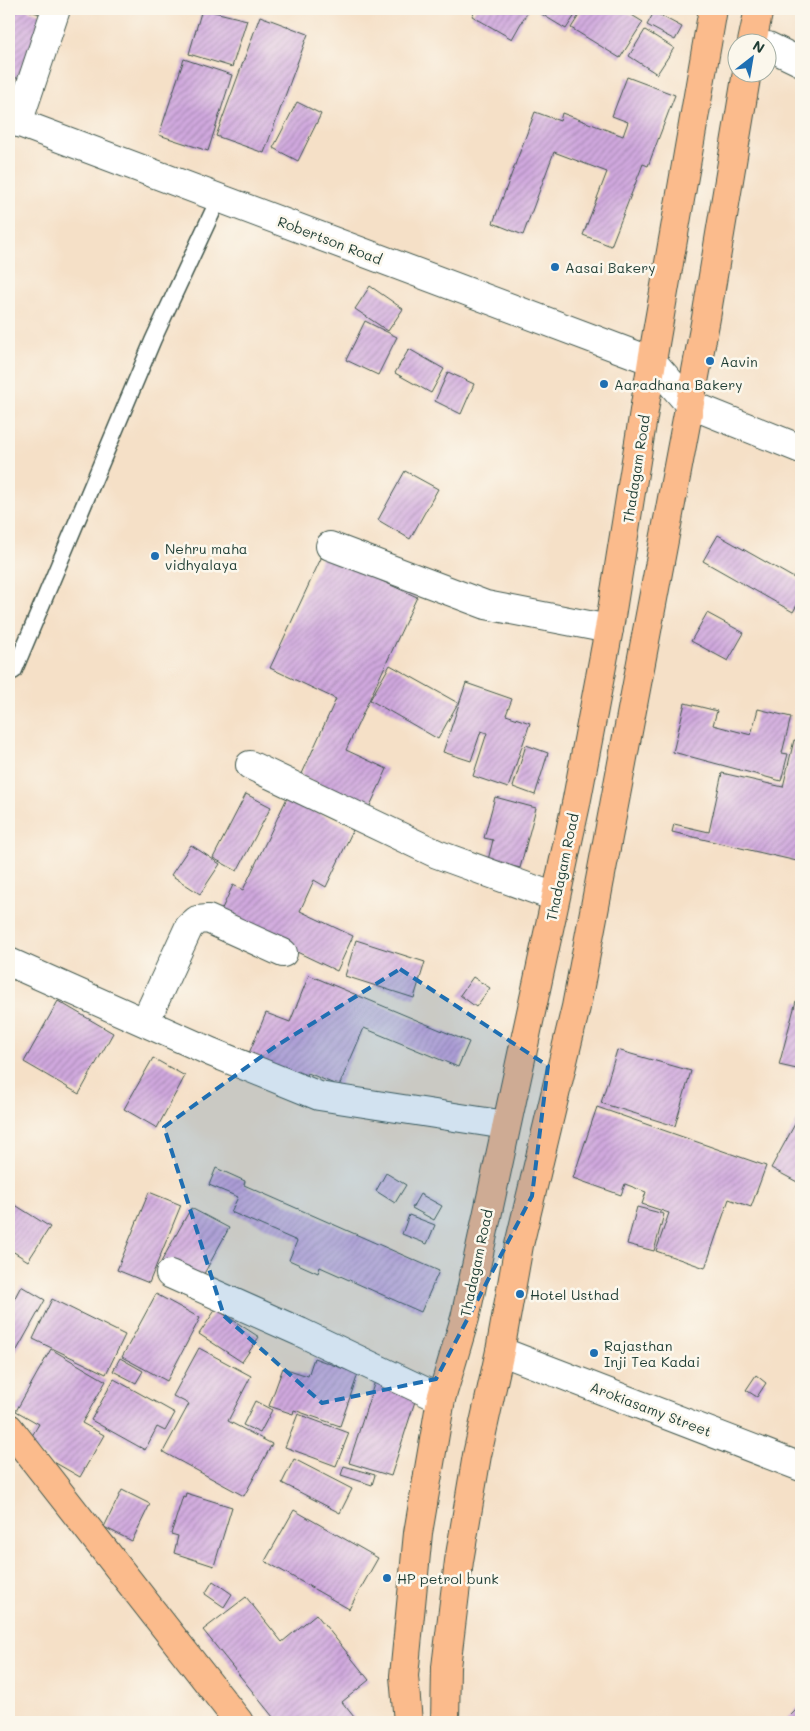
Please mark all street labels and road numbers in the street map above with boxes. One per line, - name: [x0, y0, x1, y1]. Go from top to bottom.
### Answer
- street label: Robertson Road: [275, 211, 385, 269]
- street label: Thadagam Road: [618, 413, 654, 525]
- street label: Thadagam Road: [541, 811, 583, 922]
- street label: Thadagam Road: [455, 1207, 497, 1318]
- street label: Arokiasamy Street: [588, 1377, 714, 1441]

